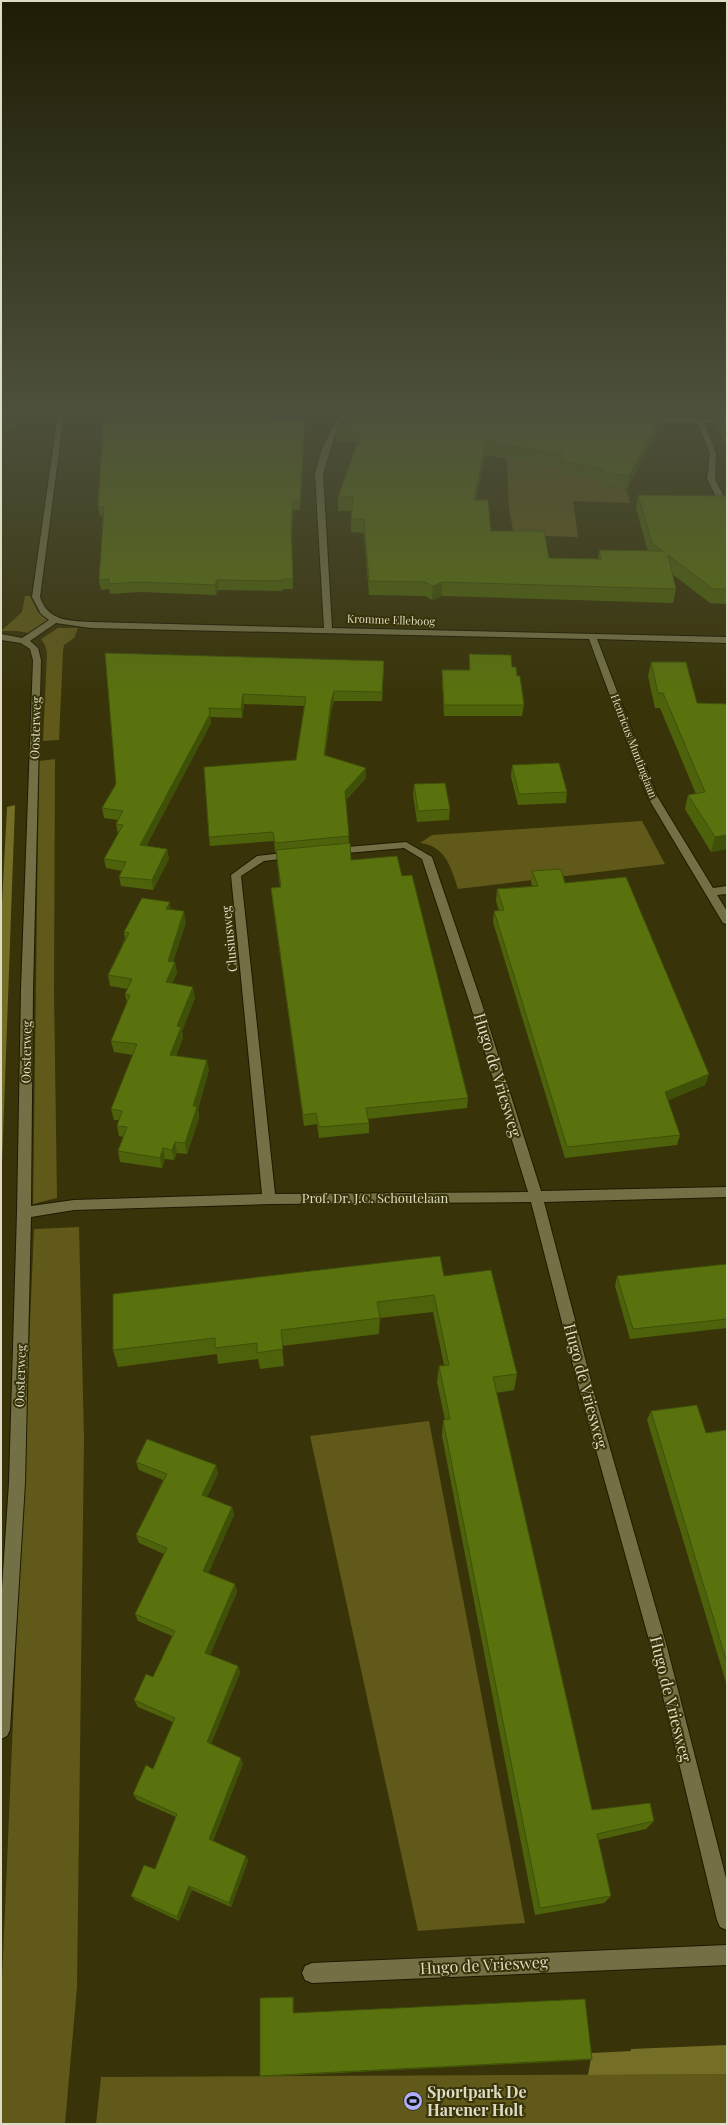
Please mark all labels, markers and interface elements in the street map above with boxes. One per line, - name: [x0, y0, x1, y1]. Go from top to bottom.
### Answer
- street label: Kromme Elleboog: [347, 610, 436, 629]
- street label: Henricus Muntinglaan: [608, 692, 661, 800]
- street label: Oosterweg: [25, 696, 44, 760]
- street label: Clusiusweg: [217, 905, 240, 973]
- street label: Hugo de Vriesweg: [470, 1010, 527, 1140]
- street label: Oosterweg: [16, 1020, 35, 1084]
- street label: Prof. Dr. J.C. Schoutelaan: [302, 1189, 448, 1206]
- street label: Hugo de Vriesweg: [560, 1321, 613, 1451]
- street label: Oosterweg: [10, 1344, 29, 1408]
- street label: Hugo de Vriesweg: [646, 1634, 697, 1764]
- street label: Hugo de Vriesweg: [419, 1951, 549, 1978]
- place label: Sportpark De Harener Holt: [427, 2081, 527, 2120]
- sports icon: Sportpark De Harener Holt: [402, 2090, 424, 2112]

